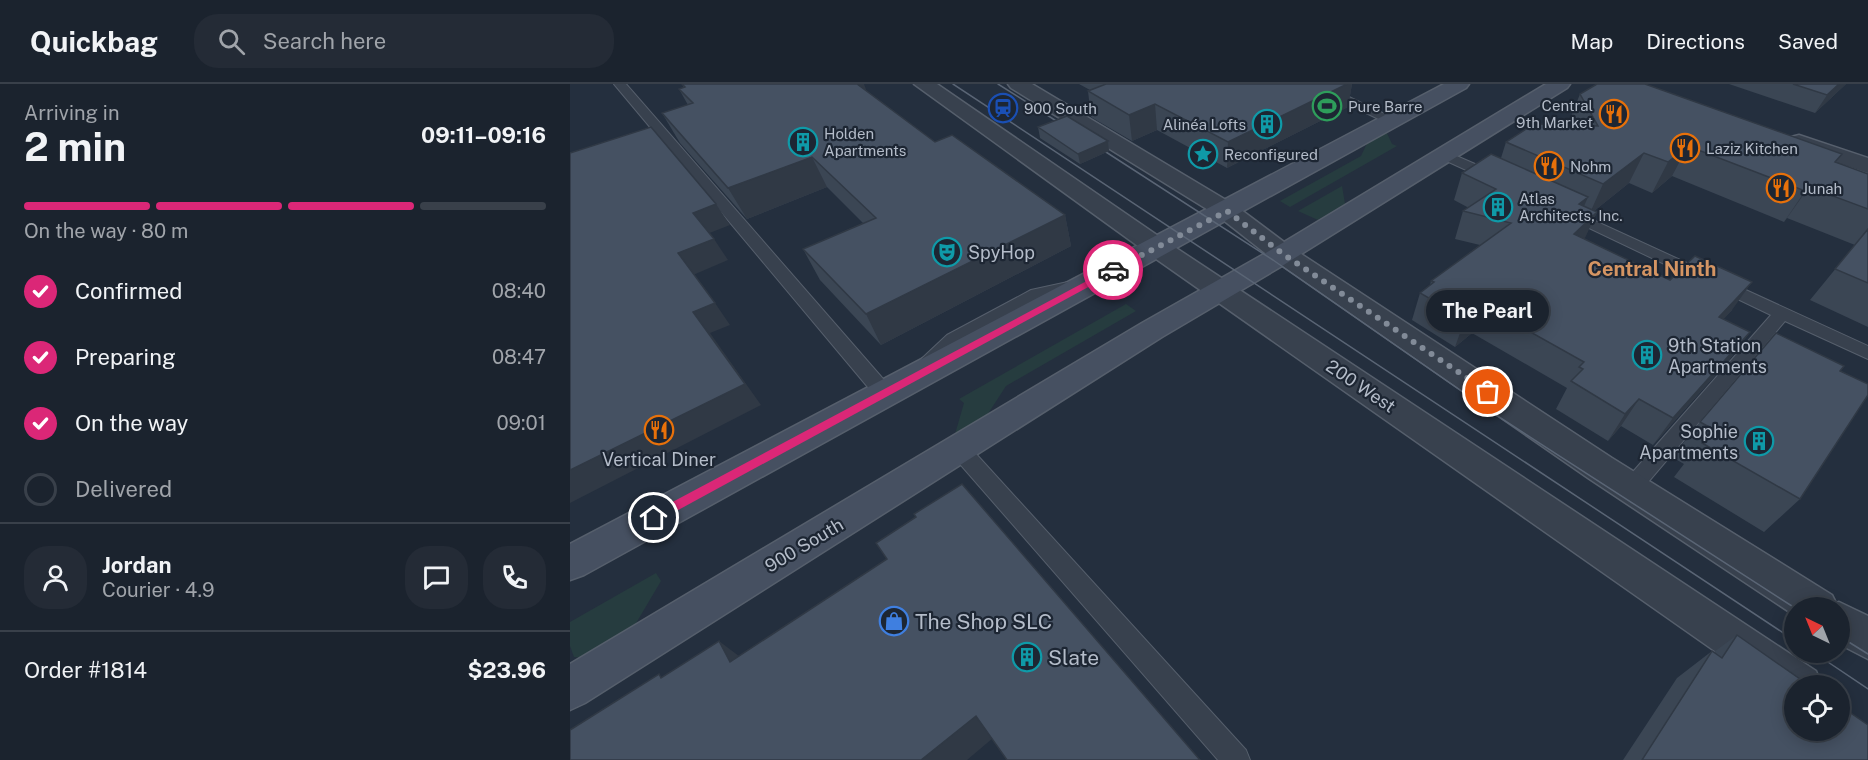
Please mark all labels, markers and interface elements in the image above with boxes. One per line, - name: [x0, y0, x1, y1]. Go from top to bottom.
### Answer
- search box: [194, 14, 614, 68]
- text: Quickbag: [30, 25, 158, 58]
- icon: search: [215, 25, 248, 58]
- text: Search here: [263, 28, 386, 54]
- text: Map: [1571, 29, 1613, 54]
- text: Directions: [1646, 29, 1745, 54]
- text: Saved: [1778, 29, 1838, 54]
- sports icon: Pure Barre: [1311, 90, 1343, 122]
- station icon: 900 South: [987, 92, 1019, 124]
- place label: Central 9th Market: [1516, 97, 1593, 131]
- place label: Pure Barre: [1348, 98, 1423, 115]
- restaurant icon: Central 9th Market: [1598, 98, 1630, 130]
- place label: 900 South: [1024, 100, 1097, 117]
- text: Arriving in: [24, 101, 119, 125]
- building icon: Alinéa Lofts: [1251, 108, 1283, 140]
- place label: Alinéa Lofts: [1163, 116, 1246, 133]
- text: 09:11–09:16: [421, 122, 546, 148]
- text: 2 min: [24, 124, 126, 170]
- place label: Holden Apartments: [824, 125, 906, 159]
- building icon: Holden Apartments: [787, 126, 819, 158]
- restaurant icon: Laziz Kitchen: [1669, 132, 1701, 164]
- place icon: Reconfigured: [1187, 138, 1219, 170]
- place label: Laziz Kitchen: [1706, 140, 1798, 157]
- place label: Reconfigured: [1224, 146, 1318, 163]
- restaurant icon: Nohm: [1533, 150, 1565, 182]
- place label: Nohm: [1570, 158, 1611, 175]
- restaurant icon: Junah: [1765, 172, 1797, 204]
- place label: Junah: [1802, 180, 1842, 197]
- place label: Atlas Architects, Inc.: [1519, 190, 1623, 224]
- building icon: Atlas Architects, Inc.: [1482, 191, 1514, 223]
- text: On the way · 80 m: [24, 219, 188, 243]
- theatre icon: SpyHop: [931, 236, 963, 268]
- courier: [1083, 240, 1143, 300]
- place label: SpyHop: [968, 242, 1035, 263]
- icon: car: [1097, 254, 1130, 287]
- district label: Central Ninth: [1588, 257, 1716, 281]
- icon: check: [24, 275, 57, 308]
- text: Confirmed: [75, 278, 182, 304]
- text: 08:40: [492, 279, 546, 303]
- callout: The Pearl: [1426, 290, 1550, 332]
- text: The Pearl: [1442, 299, 1533, 323]
- place label: 9th Station Apartments: [1668, 335, 1767, 377]
- building icon: 9th Station Apartments: [1631, 339, 1663, 371]
- icon: check: [24, 341, 57, 374]
- text: Preparing: [75, 344, 176, 370]
- text: 08:47: [492, 345, 546, 369]
- street label: 200 West: [1322, 355, 1400, 417]
- pin: [1462, 366, 1513, 417]
- icon: bag: [1471, 375, 1504, 408]
- icon: check: [24, 407, 57, 440]
- text: On the way: [75, 410, 188, 436]
- text: 09:01: [497, 411, 546, 435]
- restaurant icon: Vertical Diner: [643, 414, 675, 446]
- place label: Sophie Apartments: [1639, 421, 1738, 463]
- building icon: Sophie Apartments: [1743, 425, 1775, 457]
- place label: Vertical Diner: [602, 449, 716, 470]
- text: Delivered: [75, 476, 172, 502]
- pin: [628, 492, 679, 543]
- icon: home: [637, 501, 670, 534]
- street label: 900 South: [761, 513, 847, 577]
- button: person: [24, 546, 87, 609]
- button: chat: [405, 546, 468, 609]
- button: phone: [483, 546, 546, 609]
- text: Jordan: [102, 552, 171, 578]
- text: Courier · 4.9: [102, 578, 214, 602]
- north arrow: [1784, 597, 1850, 663]
- map controls: [1784, 597, 1850, 741]
- shop icon: The Shop SLC: [878, 605, 910, 637]
- place label: The Shop SLC: [915, 609, 1052, 634]
- building icon: Slate: [1011, 641, 1043, 673]
- place label: Slate: [1048, 645, 1099, 670]
- text: Order #1814: [24, 657, 147, 683]
- text: $23.96: [468, 657, 546, 683]
- button: locate: [1784, 675, 1850, 741]

